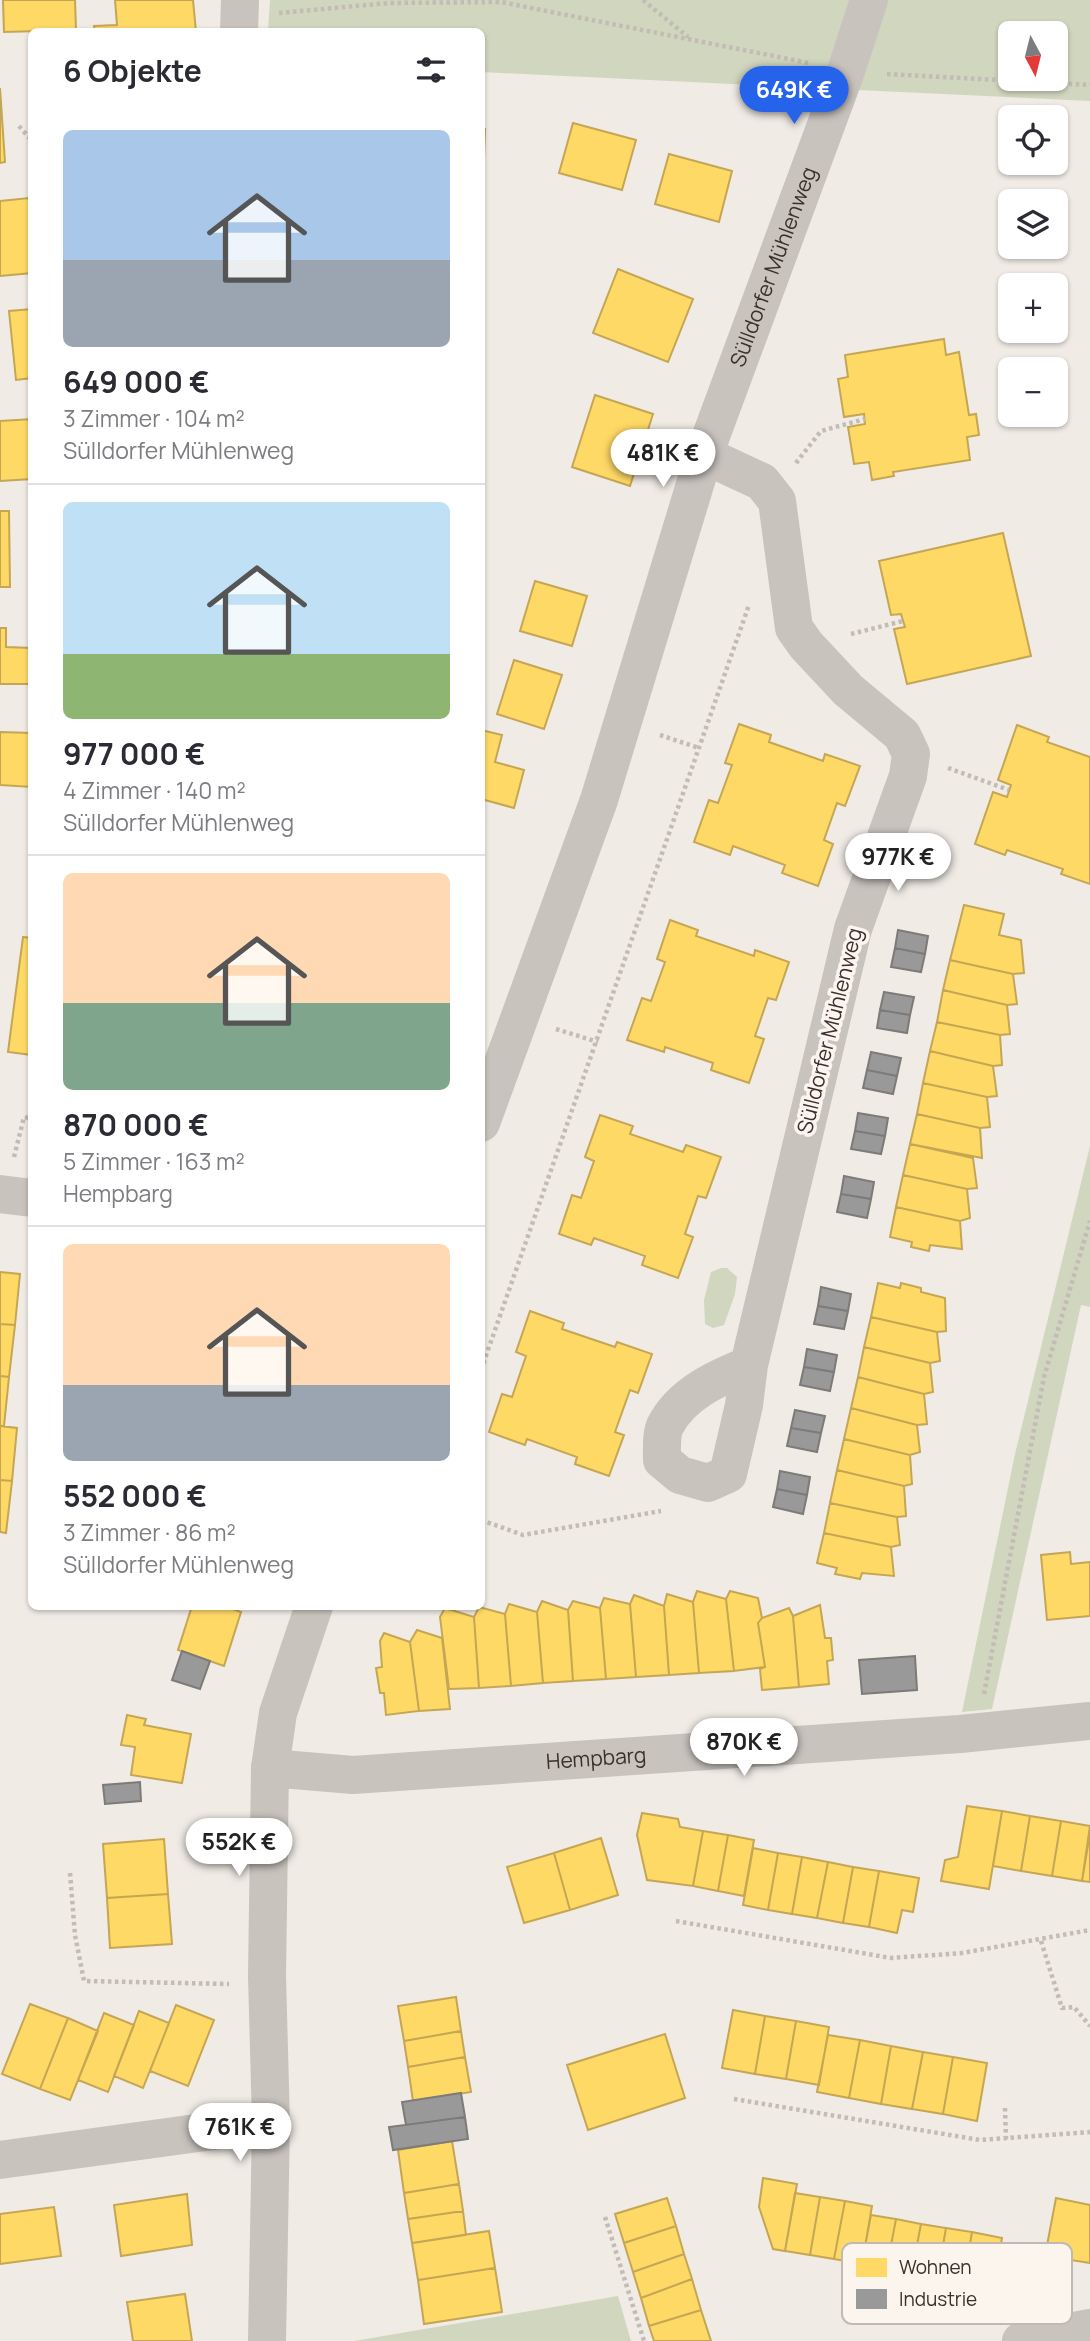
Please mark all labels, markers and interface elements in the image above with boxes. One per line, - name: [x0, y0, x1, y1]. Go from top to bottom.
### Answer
- north arrow: [998, 21, 1068, 91]
- map controls: [998, 21, 1068, 427]
- text: 6 Objekte: [63, 50, 202, 91]
- icon: filters: [412, 51, 450, 89]
- pin: 649K €: [737, 66, 851, 126]
- text: 649K €: [756, 73, 832, 105]
- button: locate: [998, 105, 1068, 175]
- street label: Sülldorfer Mühlenweg: [723, 163, 822, 371]
- icon: home: [194, 175, 320, 301]
- button: layers: [998, 189, 1068, 259]
- button: +: [998, 273, 1068, 343]
- button: −: [998, 357, 1068, 427]
- text: 649 000 €: [63, 361, 210, 402]
- text: 3 Zimmer · 104 m²: [63, 402, 245, 434]
- pin: 481K €: [606, 430, 720, 489]
- text: Sülldorfer Mühlenweg: [63, 434, 294, 466]
- text: 481K €: [627, 436, 699, 468]
- icon: home: [194, 547, 320, 673]
- text: 977 000 €: [63, 733, 205, 774]
- text: 4 Zimmer · 140 m²: [63, 774, 246, 806]
- text: Sülldorfer Mühlenweg: [63, 806, 294, 838]
- pin: 977K €: [841, 834, 955, 893]
- text: 977K €: [861, 840, 935, 872]
- icon: home: [194, 918, 320, 1044]
- street label: Sülldorfer Mühlenweg: [790, 925, 868, 1137]
- text: 870 000 €: [63, 1104, 209, 1145]
- text: 5 Zimmer · 163 m²: [63, 1145, 245, 1177]
- text: Hempbarg: [63, 1177, 173, 1209]
- icon: home: [194, 1289, 320, 1415]
- text: 552 000 €: [63, 1475, 207, 1516]
- text: 3 Zimmer · 86 m²: [63, 1516, 236, 1548]
- text: Sülldorfer Mühlenweg: [63, 1548, 294, 1580]
- pin: 870K €: [687, 1718, 801, 1778]
- text: 870K €: [706, 1725, 782, 1757]
- street label: Hempbarg: [545, 1740, 647, 1775]
- pin: 552K €: [182, 1818, 296, 1878]
- text: 552K €: [202, 1825, 276, 1857]
- pin: 761K €: [183, 2104, 297, 2163]
- text: 761K €: [204, 2110, 276, 2142]
- legend: [842, 2243, 1072, 2324]
- text: Wohnen: [899, 2254, 972, 2280]
- text: Industrie: [899, 2286, 977, 2312]

